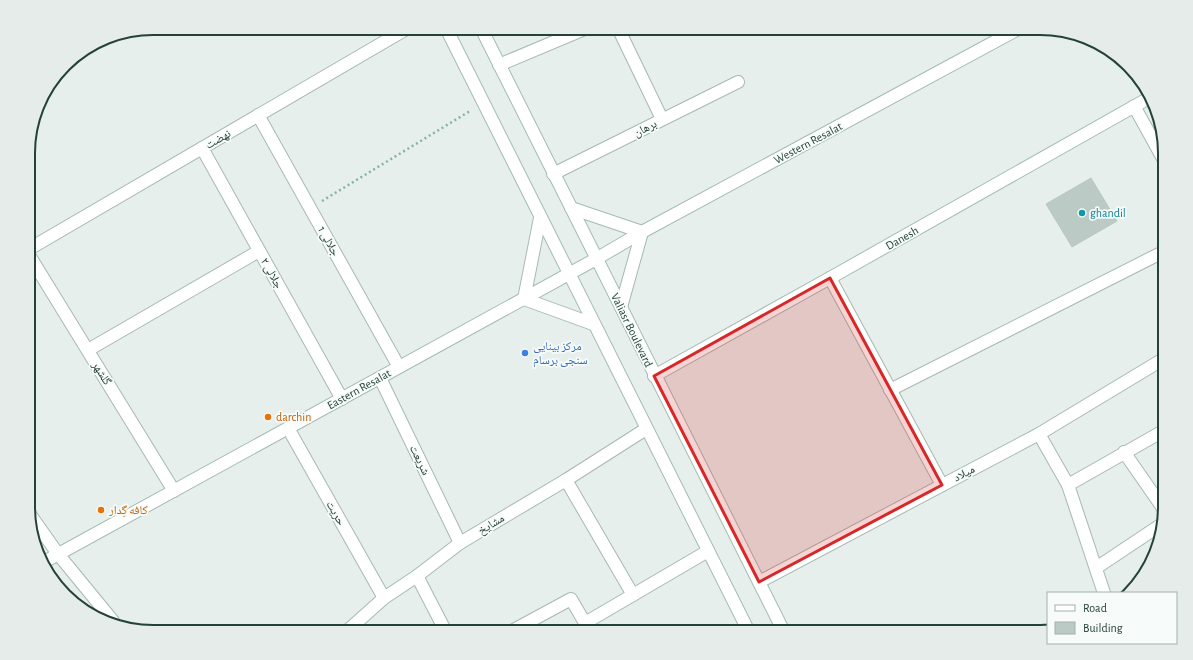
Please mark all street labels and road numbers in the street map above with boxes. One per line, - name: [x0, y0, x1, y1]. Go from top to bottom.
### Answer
- street label: برهان: [631, 117, 659, 140]
- street label: Western Resalat: [772, 120, 844, 166]
- street label: نهضت: [203, 127, 233, 152]
- street label: جلالی 1: [315, 224, 342, 259]
- street label: Danesh: [884, 224, 920, 252]
- street label: جلالی ۲: [258, 256, 285, 291]
- street label: Valiasr Boulevard: [609, 291, 655, 369]
- street label: گلشهر: [89, 358, 114, 387]
- street label: Eastern Resalat: [325, 366, 393, 411]
- street label: شریعت: [407, 443, 432, 477]
- street label: میلاد: [951, 463, 977, 485]
- street label: حریت: [323, 499, 348, 528]
- street label: مشایخ: [476, 511, 507, 538]

